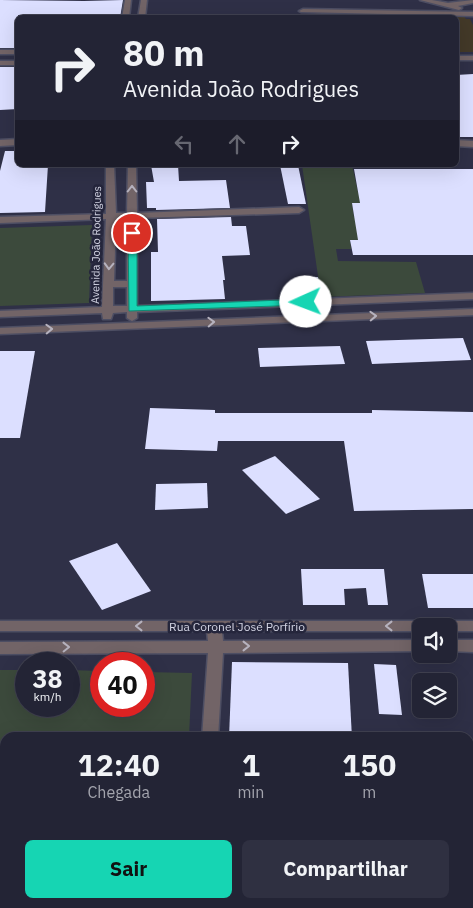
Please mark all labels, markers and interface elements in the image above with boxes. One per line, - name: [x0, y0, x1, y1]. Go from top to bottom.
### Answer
- text: 80 m: [123, 30, 205, 76]
- icon: right: [40, 35, 105, 100]
- text: Avenida João Rodrigues: [123, 74, 359, 103]
- icon: left: [170, 130, 198, 158]
- icon: ahead: [223, 130, 251, 158]
- icon: right: [276, 130, 304, 158]
- one-way arrow: [127, 185, 137, 192]
- street label: Avenida João Rodrigues: [88, 186, 104, 304]
- pin: [111, 212, 153, 254]
- icon: arrive: [118, 219, 146, 247]
- one-way arrow: [104, 262, 114, 270]
- position arrow: [279, 275, 331, 327]
- one-way arrow: [370, 310, 378, 321]
- one-way arrow: [208, 317, 215, 327]
- one-way arrow: [45, 323, 53, 334]
- map controls: [412, 618, 457, 718]
- button: sound: [412, 618, 457, 663]
- street label: Rua Coronel José Porfírio: [169, 619, 305, 634]
- one-way arrow: [135, 621, 143, 631]
- one-way arrow: [385, 621, 393, 631]
- one-way arrow: [242, 641, 250, 651]
- one-way arrow: [62, 642, 70, 652]
- speed limit sign: 40: [90, 652, 155, 717]
- text: 38: [32, 662, 63, 695]
- button: layers: [412, 673, 457, 718]
- text: km/h: [33, 689, 62, 704]
- text: 12:40: [78, 745, 160, 784]
- text: 1: [242, 745, 260, 784]
- text: 150: [342, 745, 396, 784]
- text: Chegada: [87, 782, 150, 802]
- text: min: [237, 782, 264, 802]
- text: m: [362, 782, 376, 802]
- button: Sair: [25, 840, 232, 898]
- button: Compartilhar: [242, 840, 449, 898]

